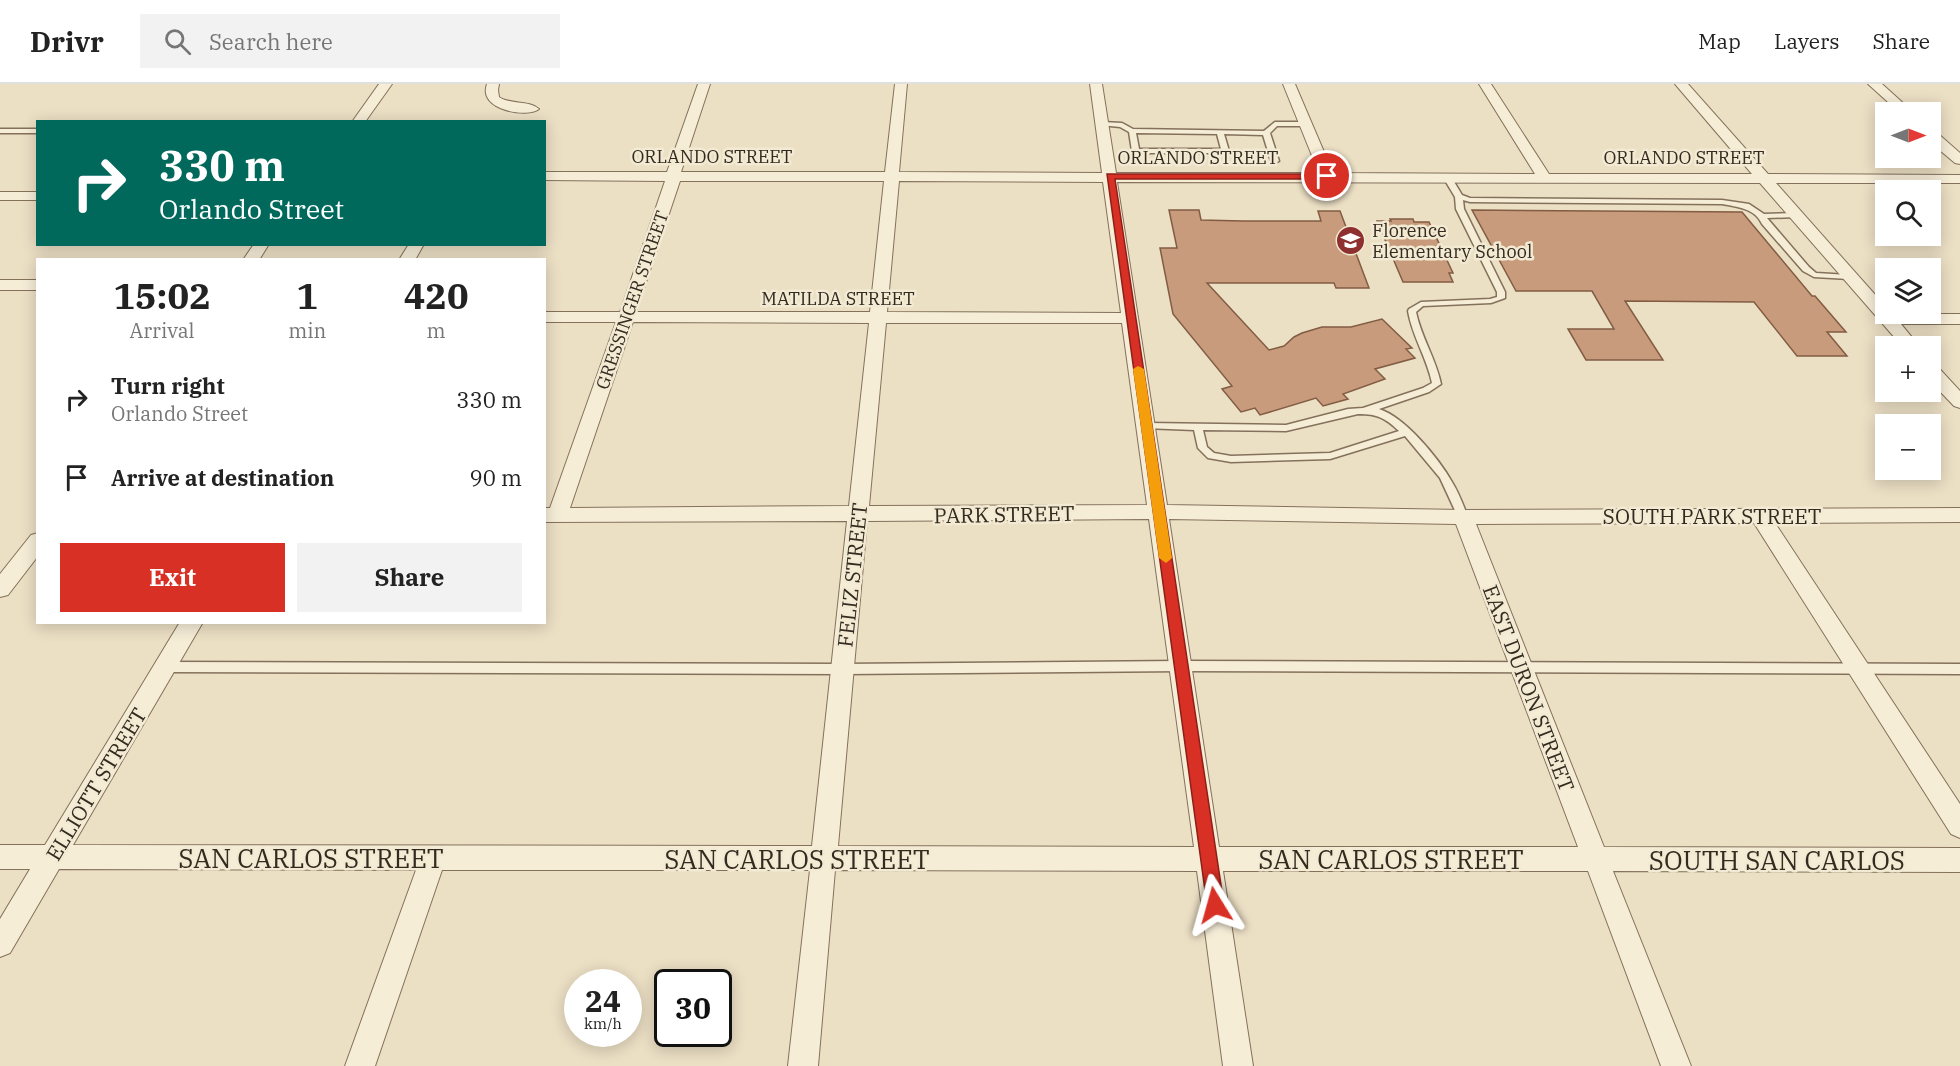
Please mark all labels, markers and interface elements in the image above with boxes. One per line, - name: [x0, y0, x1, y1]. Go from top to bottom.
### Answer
- search box: [140, 14, 560, 68]
- text: Drivr: [30, 23, 104, 60]
- icon: search: [161, 25, 194, 58]
- text: Search here: [209, 27, 333, 56]
- text: Map: [1698, 27, 1741, 55]
- text: Layers: [1774, 27, 1840, 55]
- text: Share: [1873, 27, 1930, 55]
- north arrow: [1875, 102, 1941, 168]
- map controls: [1875, 102, 1941, 480]
- text: 330 m: [159, 138, 285, 193]
- icon: right: [60, 144, 138, 222]
- street label: ORLANDO STREET: [631, 145, 793, 168]
- street label: ORLANDO STREET: [1117, 146, 1279, 169]
- street label: ORLANDO STREET: [1603, 146, 1765, 169]
- pin: [1301, 150, 1352, 201]
- icon: arrive: [1310, 159, 1343, 192]
- button: search: [1875, 180, 1941, 246]
- text: Orlando Street: [159, 191, 344, 226]
- street label: GRESSINGER STREET: [591, 207, 674, 392]
- place label: Florence Elementary School: [1372, 219, 1532, 263]
- school or university icon: Florence Elementary School: [1335, 224, 1367, 256]
- button: layers: [1875, 258, 1941, 324]
- text: 15:02: [113, 272, 211, 319]
- text: 1: [296, 272, 318, 319]
- text: 420: [404, 272, 469, 319]
- street label: MATILDA STREET: [761, 287, 915, 310]
- text: Arrival: [130, 317, 195, 344]
- text: min: [288, 317, 326, 344]
- text: m: [427, 317, 446, 344]
- button: +: [1875, 336, 1941, 402]
- text: Turn right: [111, 371, 225, 400]
- icon: right: [60, 383, 93, 416]
- text: 330 m: [456, 385, 522, 414]
- text: Orlando Street: [111, 400, 248, 427]
- button: −: [1875, 414, 1941, 480]
- icon: arrive: [60, 461, 93, 494]
- text: Arrive at destination: [111, 463, 334, 492]
- text: 90 m: [470, 463, 522, 492]
- street label: PARK STREET: [933, 499, 1075, 529]
- street label: FELIZ STREET: [830, 501, 874, 649]
- street label: SOUTH PARK STREET: [1603, 502, 1821, 530]
- button: Exit: [60, 543, 285, 612]
- button: Share: [297, 543, 522, 612]
- street label: EAST DURON STREET: [1477, 581, 1581, 795]
- street label: ELLIOTT STREET: [39, 702, 153, 866]
- street label: SAN CARLOS STREET: [178, 841, 444, 875]
- street label: SAN CARLOS STREET: [664, 842, 930, 876]
- street label: SAN CARLOS STREET: [1258, 842, 1524, 876]
- street label: SOUTH SAN CARLOS: [1649, 843, 1905, 877]
- position arrow: [1183, 873, 1247, 937]
- speed limit sign: 30: [654, 969, 732, 1047]
- text: 24: [585, 981, 621, 1020]
- text: km/h: [584, 1014, 622, 1033]

